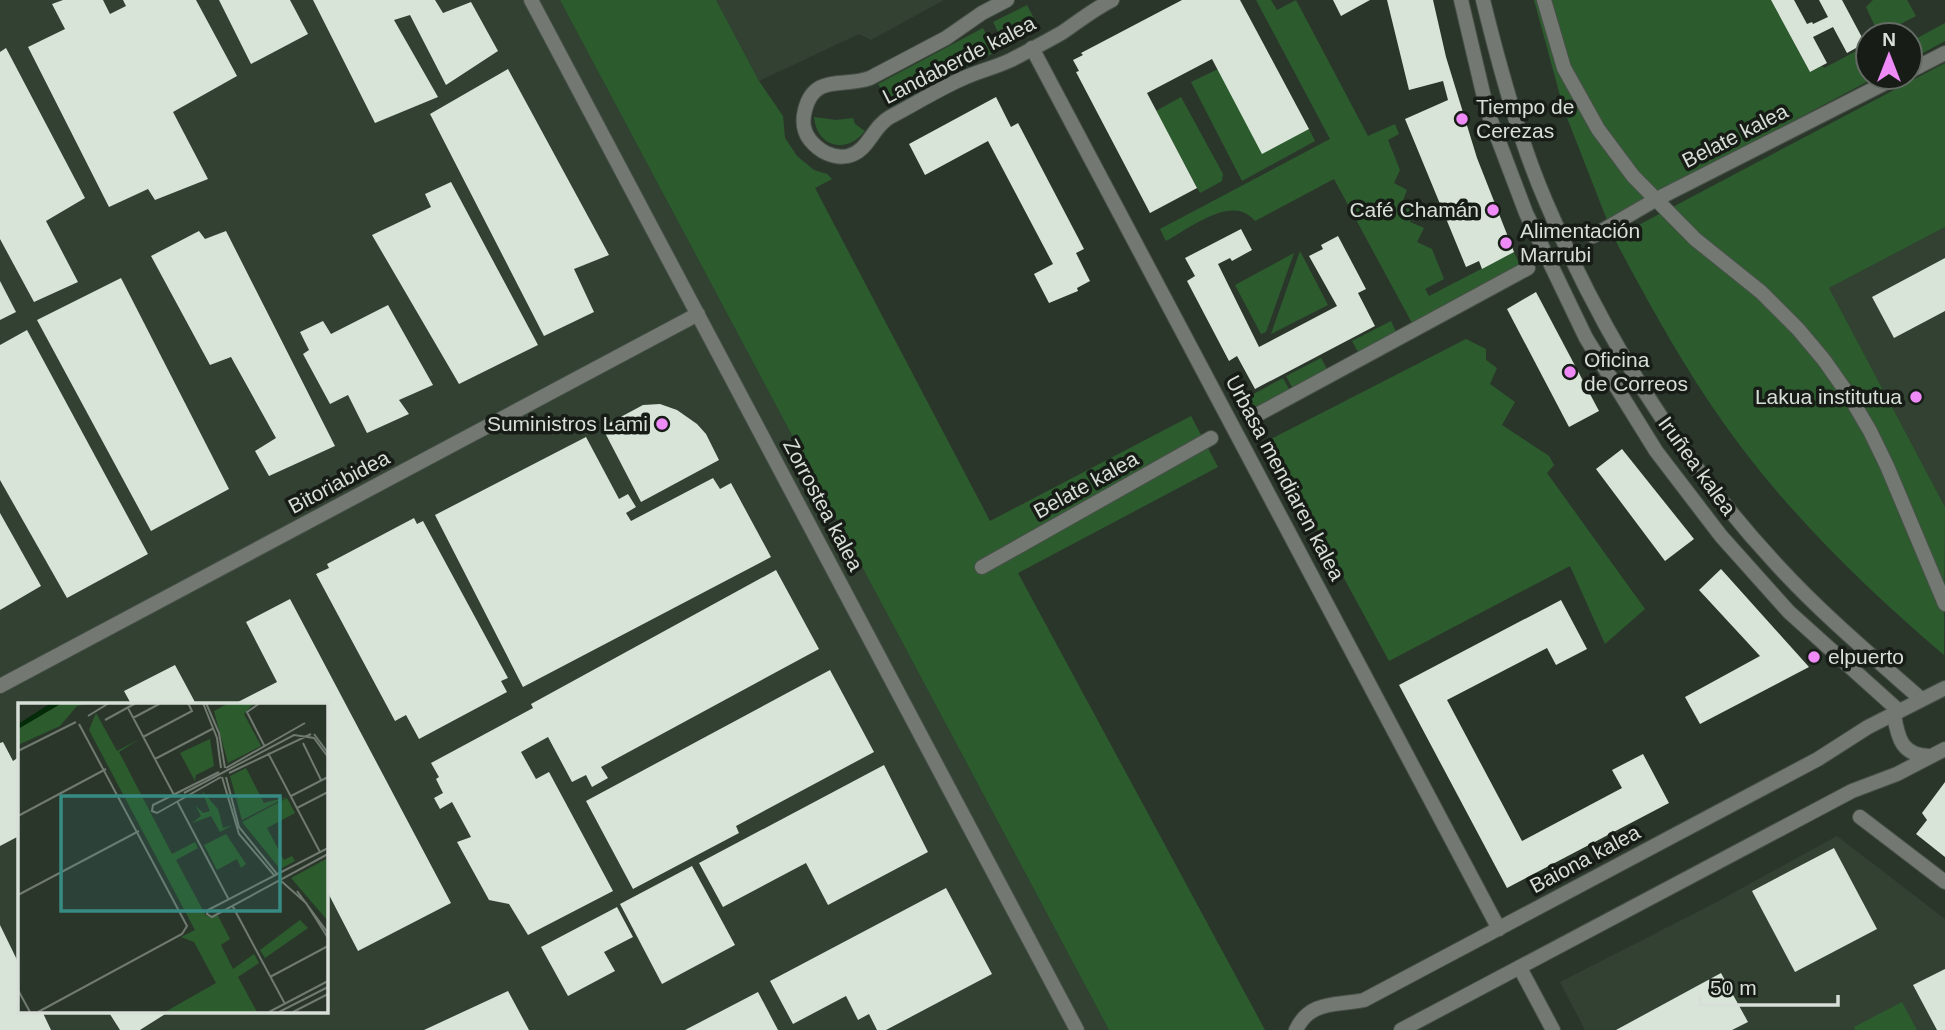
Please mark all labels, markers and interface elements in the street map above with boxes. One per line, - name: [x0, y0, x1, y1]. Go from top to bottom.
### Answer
- street label: Landaberde kalea: [879, 11, 1039, 108]
- north arrow: [1854, 21, 1924, 91]
- text: N: [1882, 29, 1896, 50]
- place label: Tiempo de Cerezas: [1476, 95, 1574, 142]
- street label: Belate kalea: [1678, 99, 1792, 172]
- marker: Tiempo de Cerezas: [1454, 111, 1470, 127]
- place label: Café Chamán: [1349, 198, 1479, 221]
- marker: Café Chamán: [1485, 202, 1501, 218]
- place label: Alimentación Marrubi: [1520, 219, 1640, 266]
- marker: Alimentación Marrubi: [1498, 235, 1514, 251]
- place label: Oficina de Correos: [1584, 348, 1688, 395]
- marker: Oficina de Correos: [1562, 364, 1578, 380]
- street label: Urbasa mendiaren kalea: [1222, 371, 1349, 584]
- place label: Lakua institutua: [1755, 385, 1902, 408]
- marker: Lakua institutua: [1908, 389, 1924, 405]
- place label: Suministros Lami: [487, 412, 648, 435]
- street label: Iruñea kalea: [1654, 412, 1741, 519]
- marker: Suministros Lami: [654, 416, 670, 432]
- street label: Zorrostea kalea: [779, 435, 868, 575]
- street label: Bitoriabidea: [284, 445, 393, 518]
- street label: Belate kalea: [1030, 446, 1142, 523]
- place label: elpuerto: [1828, 645, 1904, 668]
- marker: elpuerto: [1806, 649, 1822, 665]
- inset map: [18, 703, 327, 1012]
- street label: Baiona kalea: [1526, 820, 1644, 897]
- scale bar: [1700, 964, 1838, 1008]
- text: 50 m: [1710, 976, 1757, 999]

